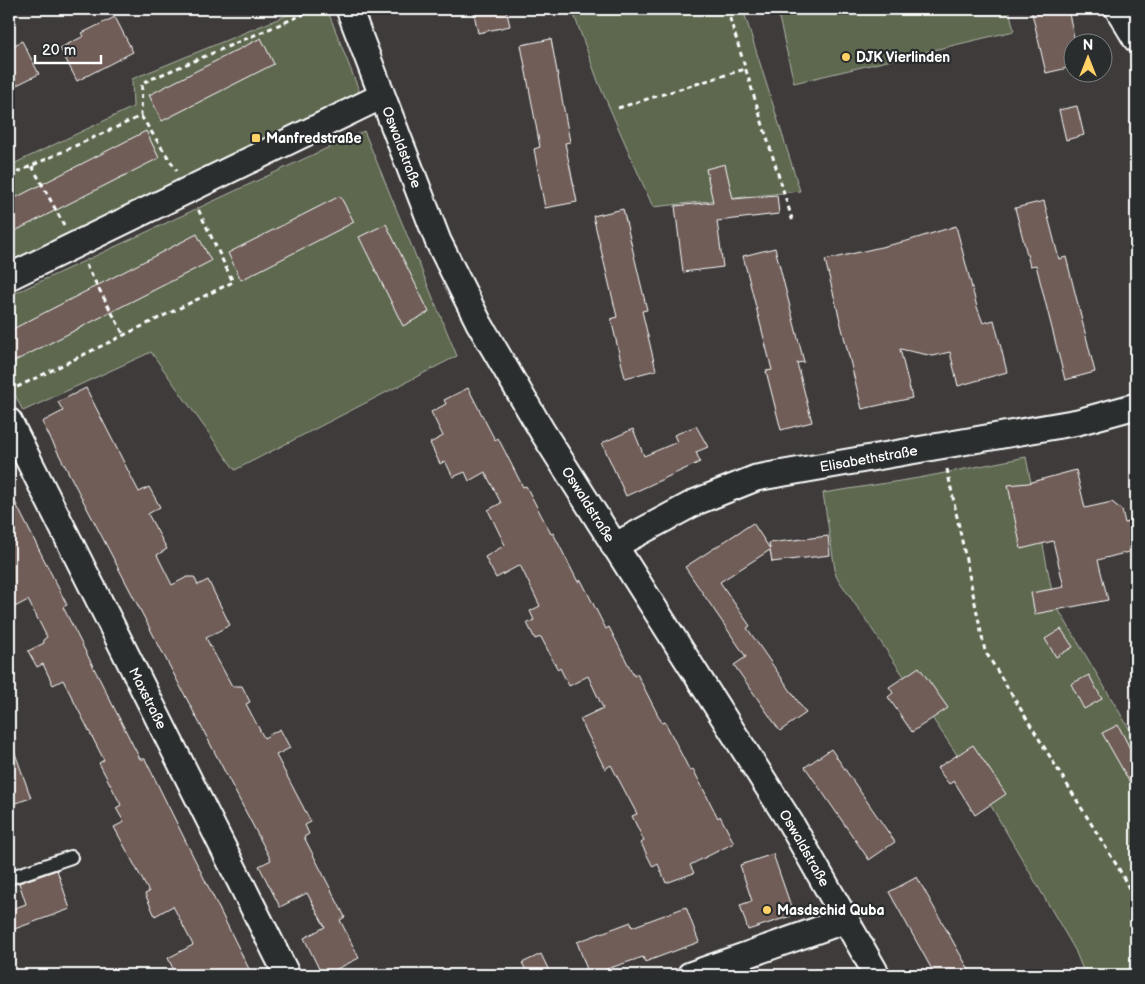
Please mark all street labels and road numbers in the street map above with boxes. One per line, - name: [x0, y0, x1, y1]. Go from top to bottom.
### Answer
- street label: Oswaldstraße: [378, 104, 425, 191]
- street label: Elisabethstraße: [819, 442, 919, 476]
- street label: Oswaldstraße: [558, 464, 618, 545]
- street label: Maxstraße: [125, 665, 170, 732]
- street label: Oswaldstraße: [775, 807, 833, 890]

